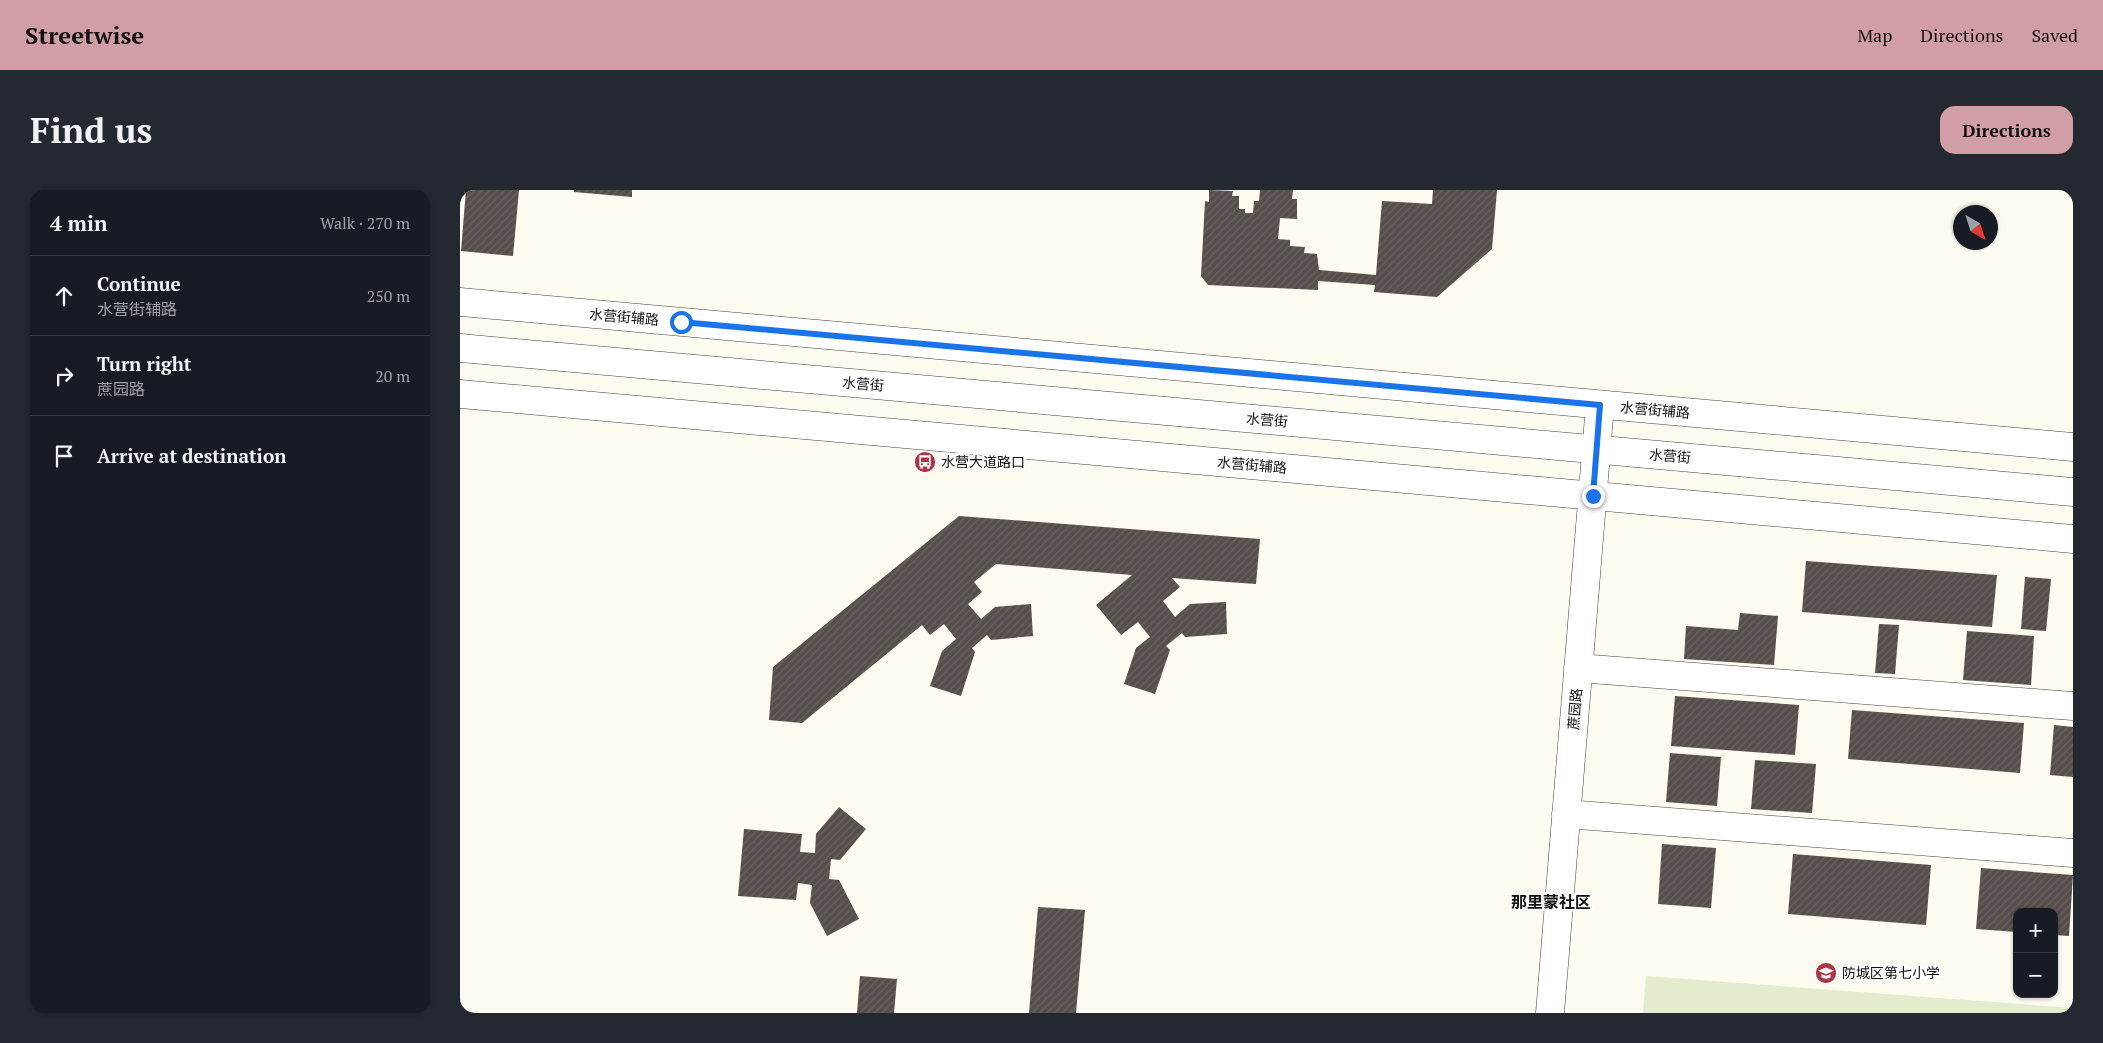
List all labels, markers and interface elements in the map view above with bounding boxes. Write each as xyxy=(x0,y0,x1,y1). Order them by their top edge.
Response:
text: Streetwise xyxy=(25,19,144,51)
text: Map xyxy=(1857,23,1892,47)
text: Directions xyxy=(1920,23,2003,47)
text: Saved xyxy=(2031,23,2078,47)
button: Directions xyxy=(1940,106,2073,154)
text: Find us xyxy=(30,107,152,153)
north arrow xyxy=(1953,205,1998,250)
text: 4 min xyxy=(50,209,107,237)
text: Walk · 270 m xyxy=(320,212,410,234)
text: Continue xyxy=(97,271,181,296)
icon: ahead xyxy=(50,282,78,310)
text: 250 m xyxy=(367,285,410,307)
text: 水营街辅路 xyxy=(97,298,177,320)
street label: 水营街辅路 xyxy=(588,304,660,329)
route start xyxy=(670,311,693,334)
text: Turn right xyxy=(97,351,191,376)
icon: right xyxy=(50,362,78,390)
text: 20 m xyxy=(375,365,410,387)
street label: 水营街 xyxy=(841,372,885,395)
text: 蔗园路 xyxy=(97,378,145,400)
street label: 水营街辅路 xyxy=(1619,397,1691,422)
street label: 水营街 xyxy=(1245,408,1289,431)
icon: arrive xyxy=(50,442,78,470)
text: Arrive at destination xyxy=(97,443,286,468)
street label: 水营街 xyxy=(1648,444,1692,467)
bus stop icon: 水营大道路口 xyxy=(913,450,937,474)
place label: 水营大道路口 xyxy=(941,452,1025,471)
street label: 水营街辅路 xyxy=(1216,452,1288,477)
route end xyxy=(1582,485,1605,508)
street label: 蔗园路 xyxy=(1563,687,1586,731)
district label: 那里蒙社区 xyxy=(1511,891,1591,913)
map controls xyxy=(2013,908,2058,998)
button: + xyxy=(2013,908,2058,953)
button: − xyxy=(2013,953,2058,998)
school or university icon: 防城区第七小学 xyxy=(1814,961,1838,985)
place label: 防城区第七小学 xyxy=(1842,963,1940,982)

